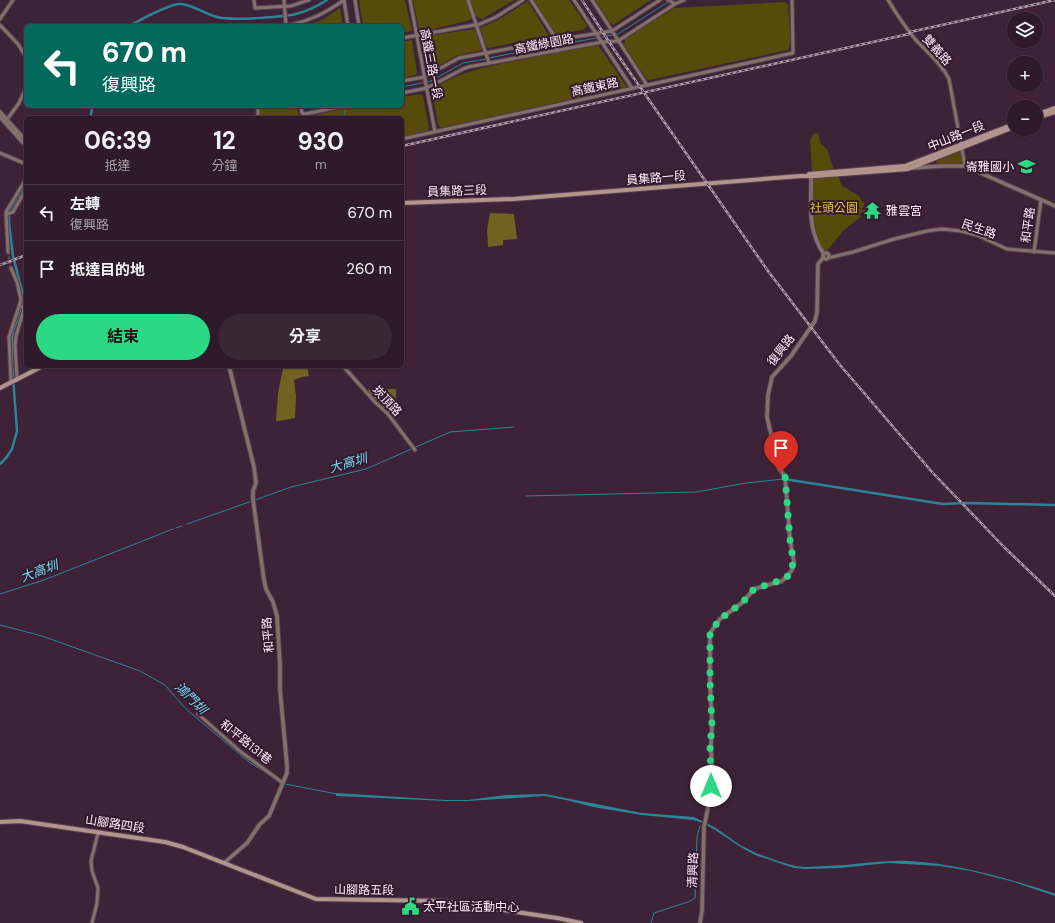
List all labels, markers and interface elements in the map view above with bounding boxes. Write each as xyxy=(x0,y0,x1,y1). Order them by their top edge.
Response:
map controls xyxy=(1007,12,1043,136)
button: layers xyxy=(1007,12,1043,48)
street label: 高鐵三路一段 xyxy=(416,27,446,101)
street label: 高鐵綠園路 xyxy=(513,30,575,58)
street label: 雙義路 xyxy=(919,31,955,69)
text: 670 m xyxy=(102,34,187,71)
icon: left xyxy=(36,40,88,92)
button: + xyxy=(1007,56,1043,92)
text: 復興路 xyxy=(102,73,156,97)
street label: 高鐵東路 xyxy=(570,74,620,100)
button: − xyxy=(1007,100,1043,136)
street label: 中山路一段 xyxy=(925,117,987,155)
text: 06:39 xyxy=(84,125,151,156)
text: 12 xyxy=(213,125,236,156)
text: 930 xyxy=(297,126,344,157)
text: m xyxy=(315,156,326,173)
text: 抵達 xyxy=(105,157,131,174)
text: 分鐘 xyxy=(211,157,237,174)
school or university icon: 崙雅國小 xyxy=(1017,157,1037,177)
place label: 崙雅國小 xyxy=(966,159,1014,175)
street label: 員集路一段 xyxy=(625,167,687,189)
street label: 員集路三段 xyxy=(427,182,487,200)
text: 左轉 xyxy=(70,194,100,214)
park label: 社頭公園 xyxy=(810,200,858,216)
temple icon: 雅雲宮 xyxy=(863,201,883,221)
icon: left xyxy=(36,202,58,224)
text: 670 m xyxy=(348,203,392,223)
place label: 雅雲宮 xyxy=(886,203,922,219)
street label: 和平路 xyxy=(1018,206,1038,244)
text: 復興路 xyxy=(70,216,109,233)
street label: 民生路 xyxy=(959,216,999,242)
icon: arrive xyxy=(36,258,58,280)
text: 260 m xyxy=(346,259,392,279)
text: 抵達目的地 xyxy=(70,260,145,280)
button: 結束 xyxy=(36,314,210,360)
button: 分享 xyxy=(218,314,392,360)
street label: 復興路 xyxy=(764,331,798,369)
street label: 崁頂路 xyxy=(369,382,405,420)
pin xyxy=(764,431,798,472)
icon: arrive xyxy=(770,437,792,459)
water label: 大高圳 xyxy=(327,449,371,477)
water label: 大高圳 xyxy=(18,556,62,586)
street label: 和平路 xyxy=(258,616,278,654)
water label: 鴻門圳 xyxy=(171,678,212,719)
street label: 和平路131巷 xyxy=(217,716,275,768)
position arrow xyxy=(690,765,732,807)
street label: 山腳路四段 xyxy=(84,811,146,837)
street label: 清興路 xyxy=(684,852,702,888)
street label: 山腳路五段 xyxy=(334,881,394,899)
public building icon: 太平社區活動中心 xyxy=(400,897,420,917)
place label: 太平社區活動中心 xyxy=(423,899,519,915)

